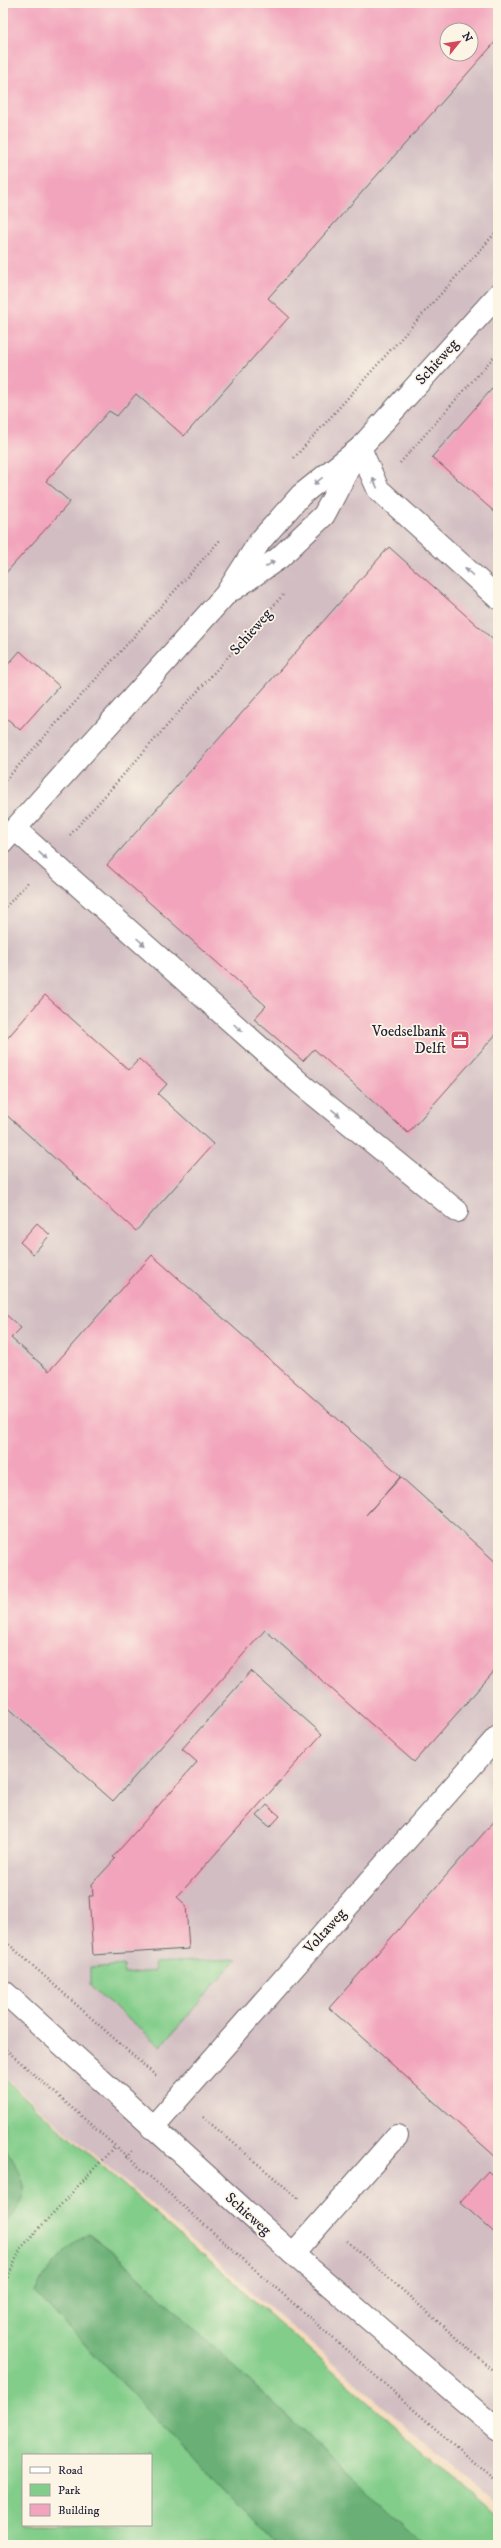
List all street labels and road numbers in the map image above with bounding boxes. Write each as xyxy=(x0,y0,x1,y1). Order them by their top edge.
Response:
street label: Schieweg xyxy=(411,335,463,389)
street label: Schieweg xyxy=(226,604,277,659)
street label: Voltaweg xyxy=(299,1904,351,1958)
street label: Schieweg xyxy=(221,2188,275,2240)

